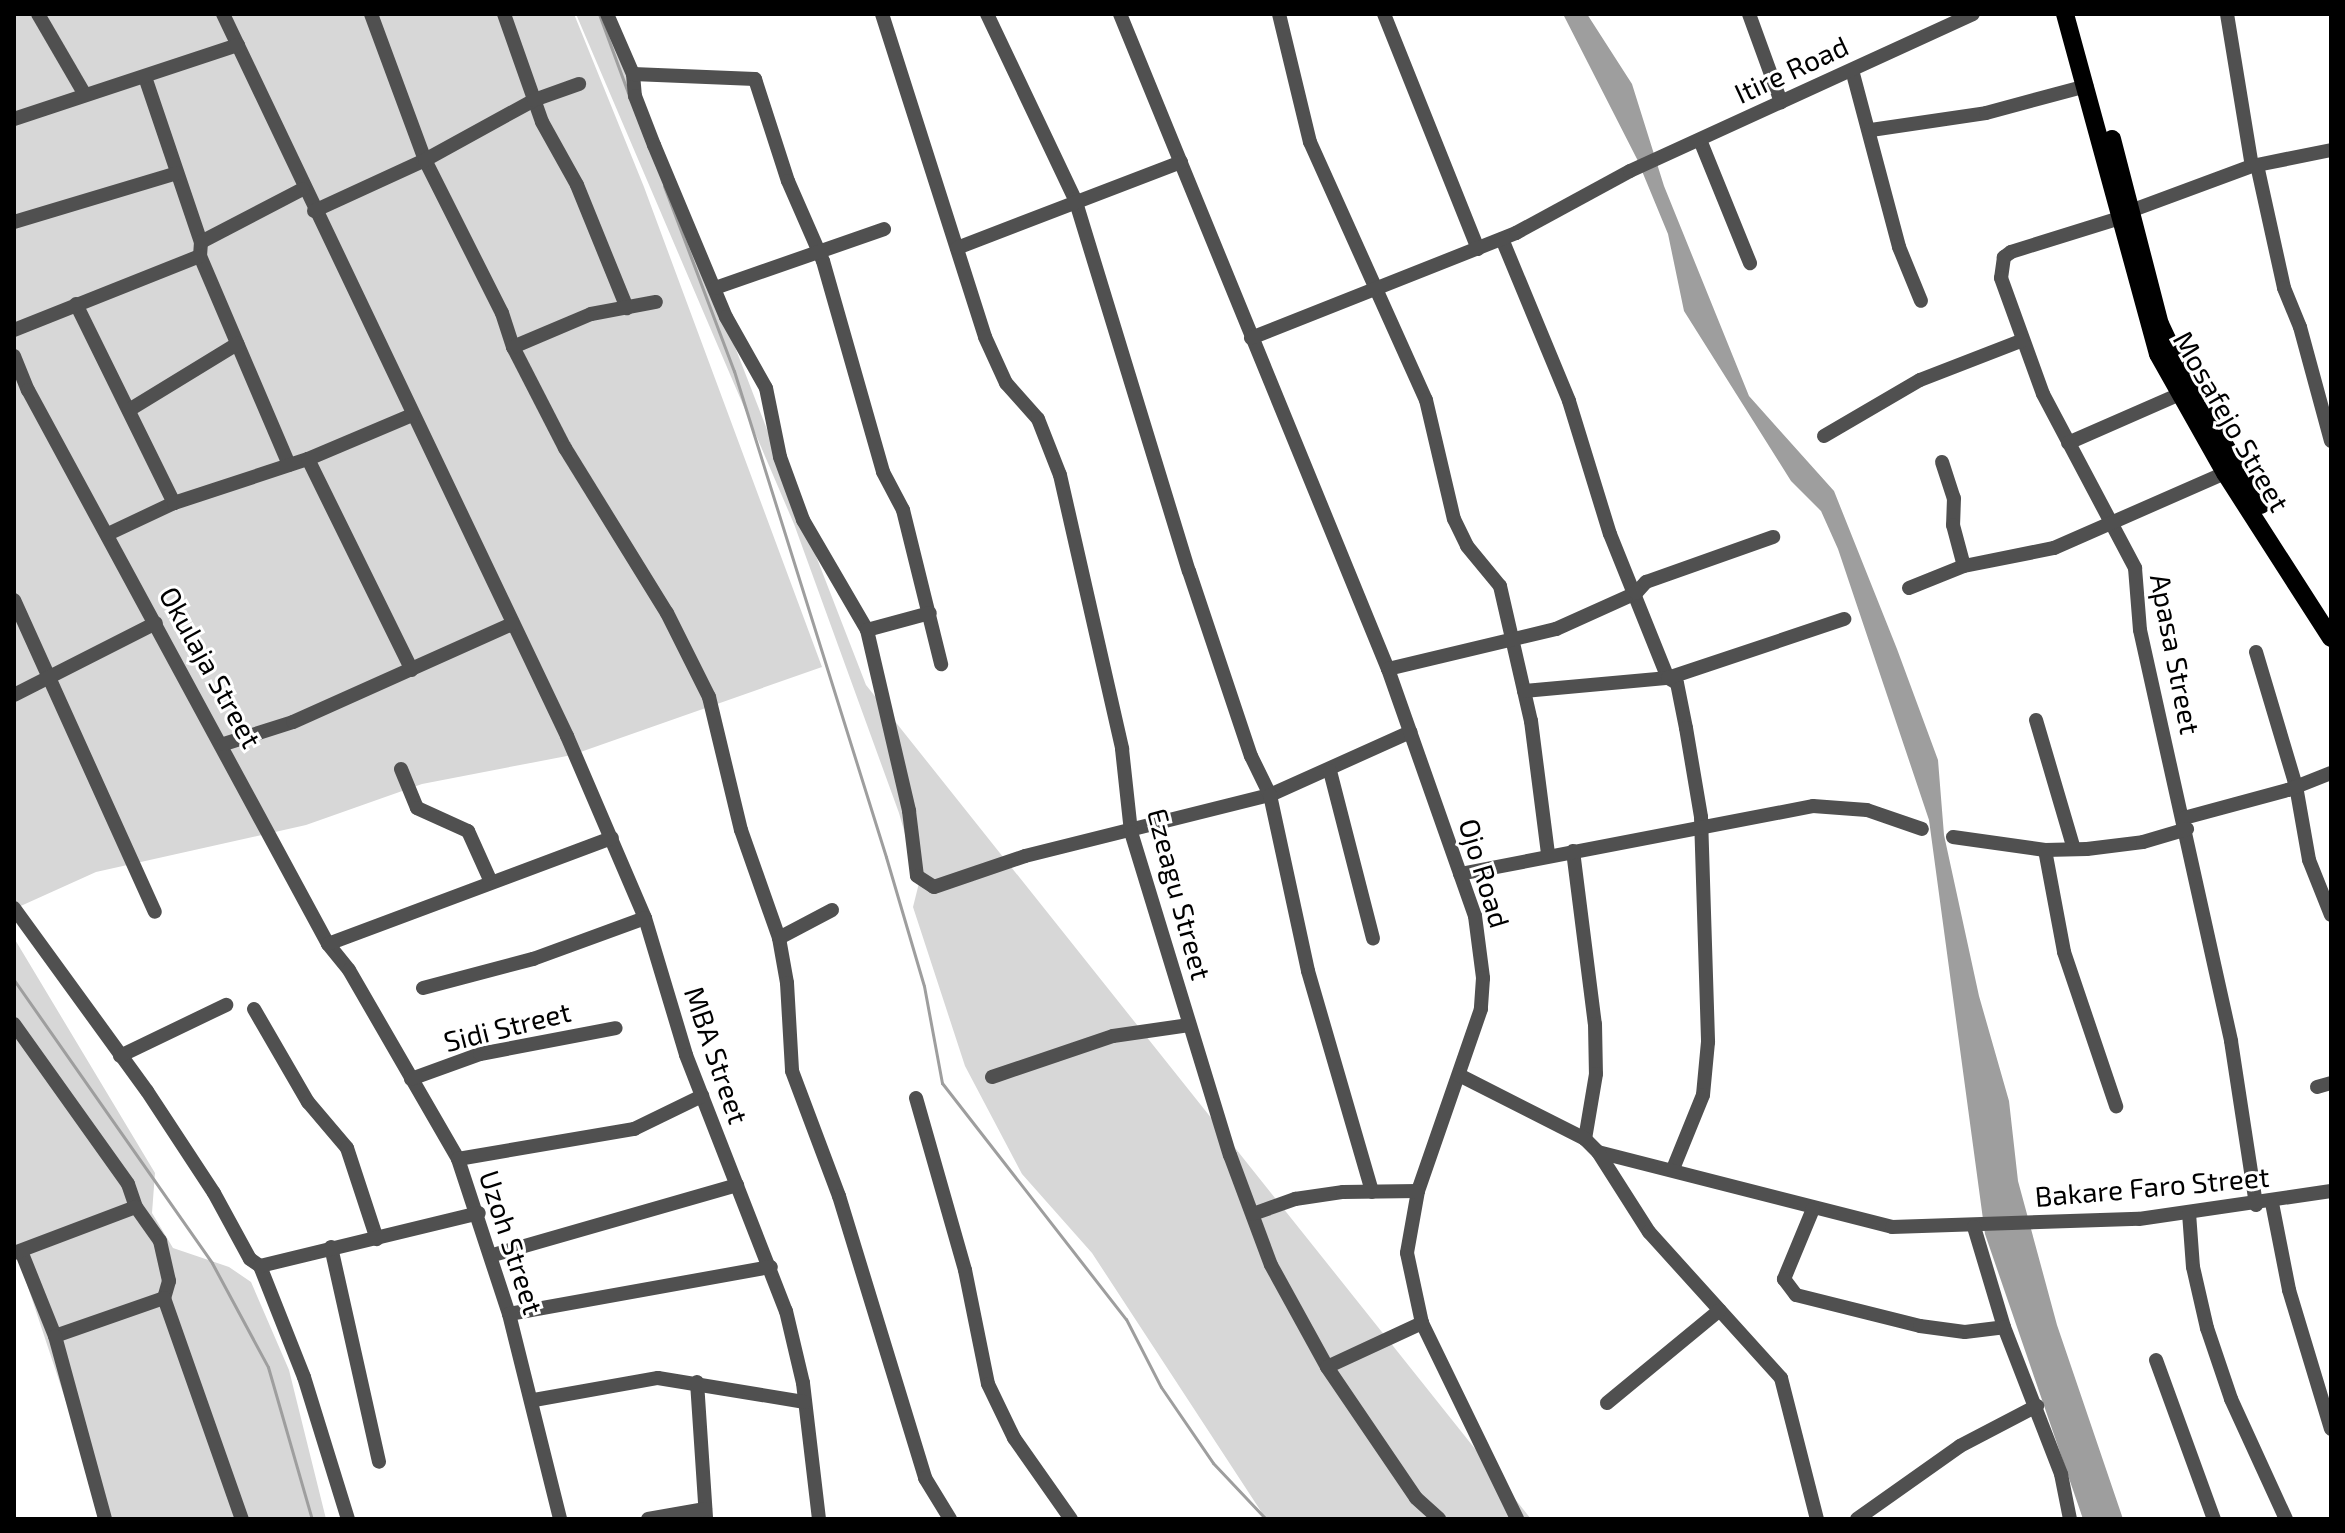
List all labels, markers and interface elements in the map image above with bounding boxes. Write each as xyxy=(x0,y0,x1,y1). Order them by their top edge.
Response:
street label: Itire Road xyxy=(1729,28,1853,110)
street label: Mosafejo Street xyxy=(2167,325,2297,517)
street label: Apasa Street xyxy=(2144,571,2208,737)
street label: Okulaja Street xyxy=(153,581,269,753)
street label: Ezeagu Street xyxy=(1141,805,1219,983)
street label: Ojo Road xyxy=(1453,814,1517,932)
street label: MBA Street xyxy=(678,982,756,1128)
street label: Sidi Street xyxy=(440,994,574,1058)
street label: Bakare Faro Street xyxy=(2033,1159,2271,1213)
street label: Uzoh Street xyxy=(473,1166,551,1318)

